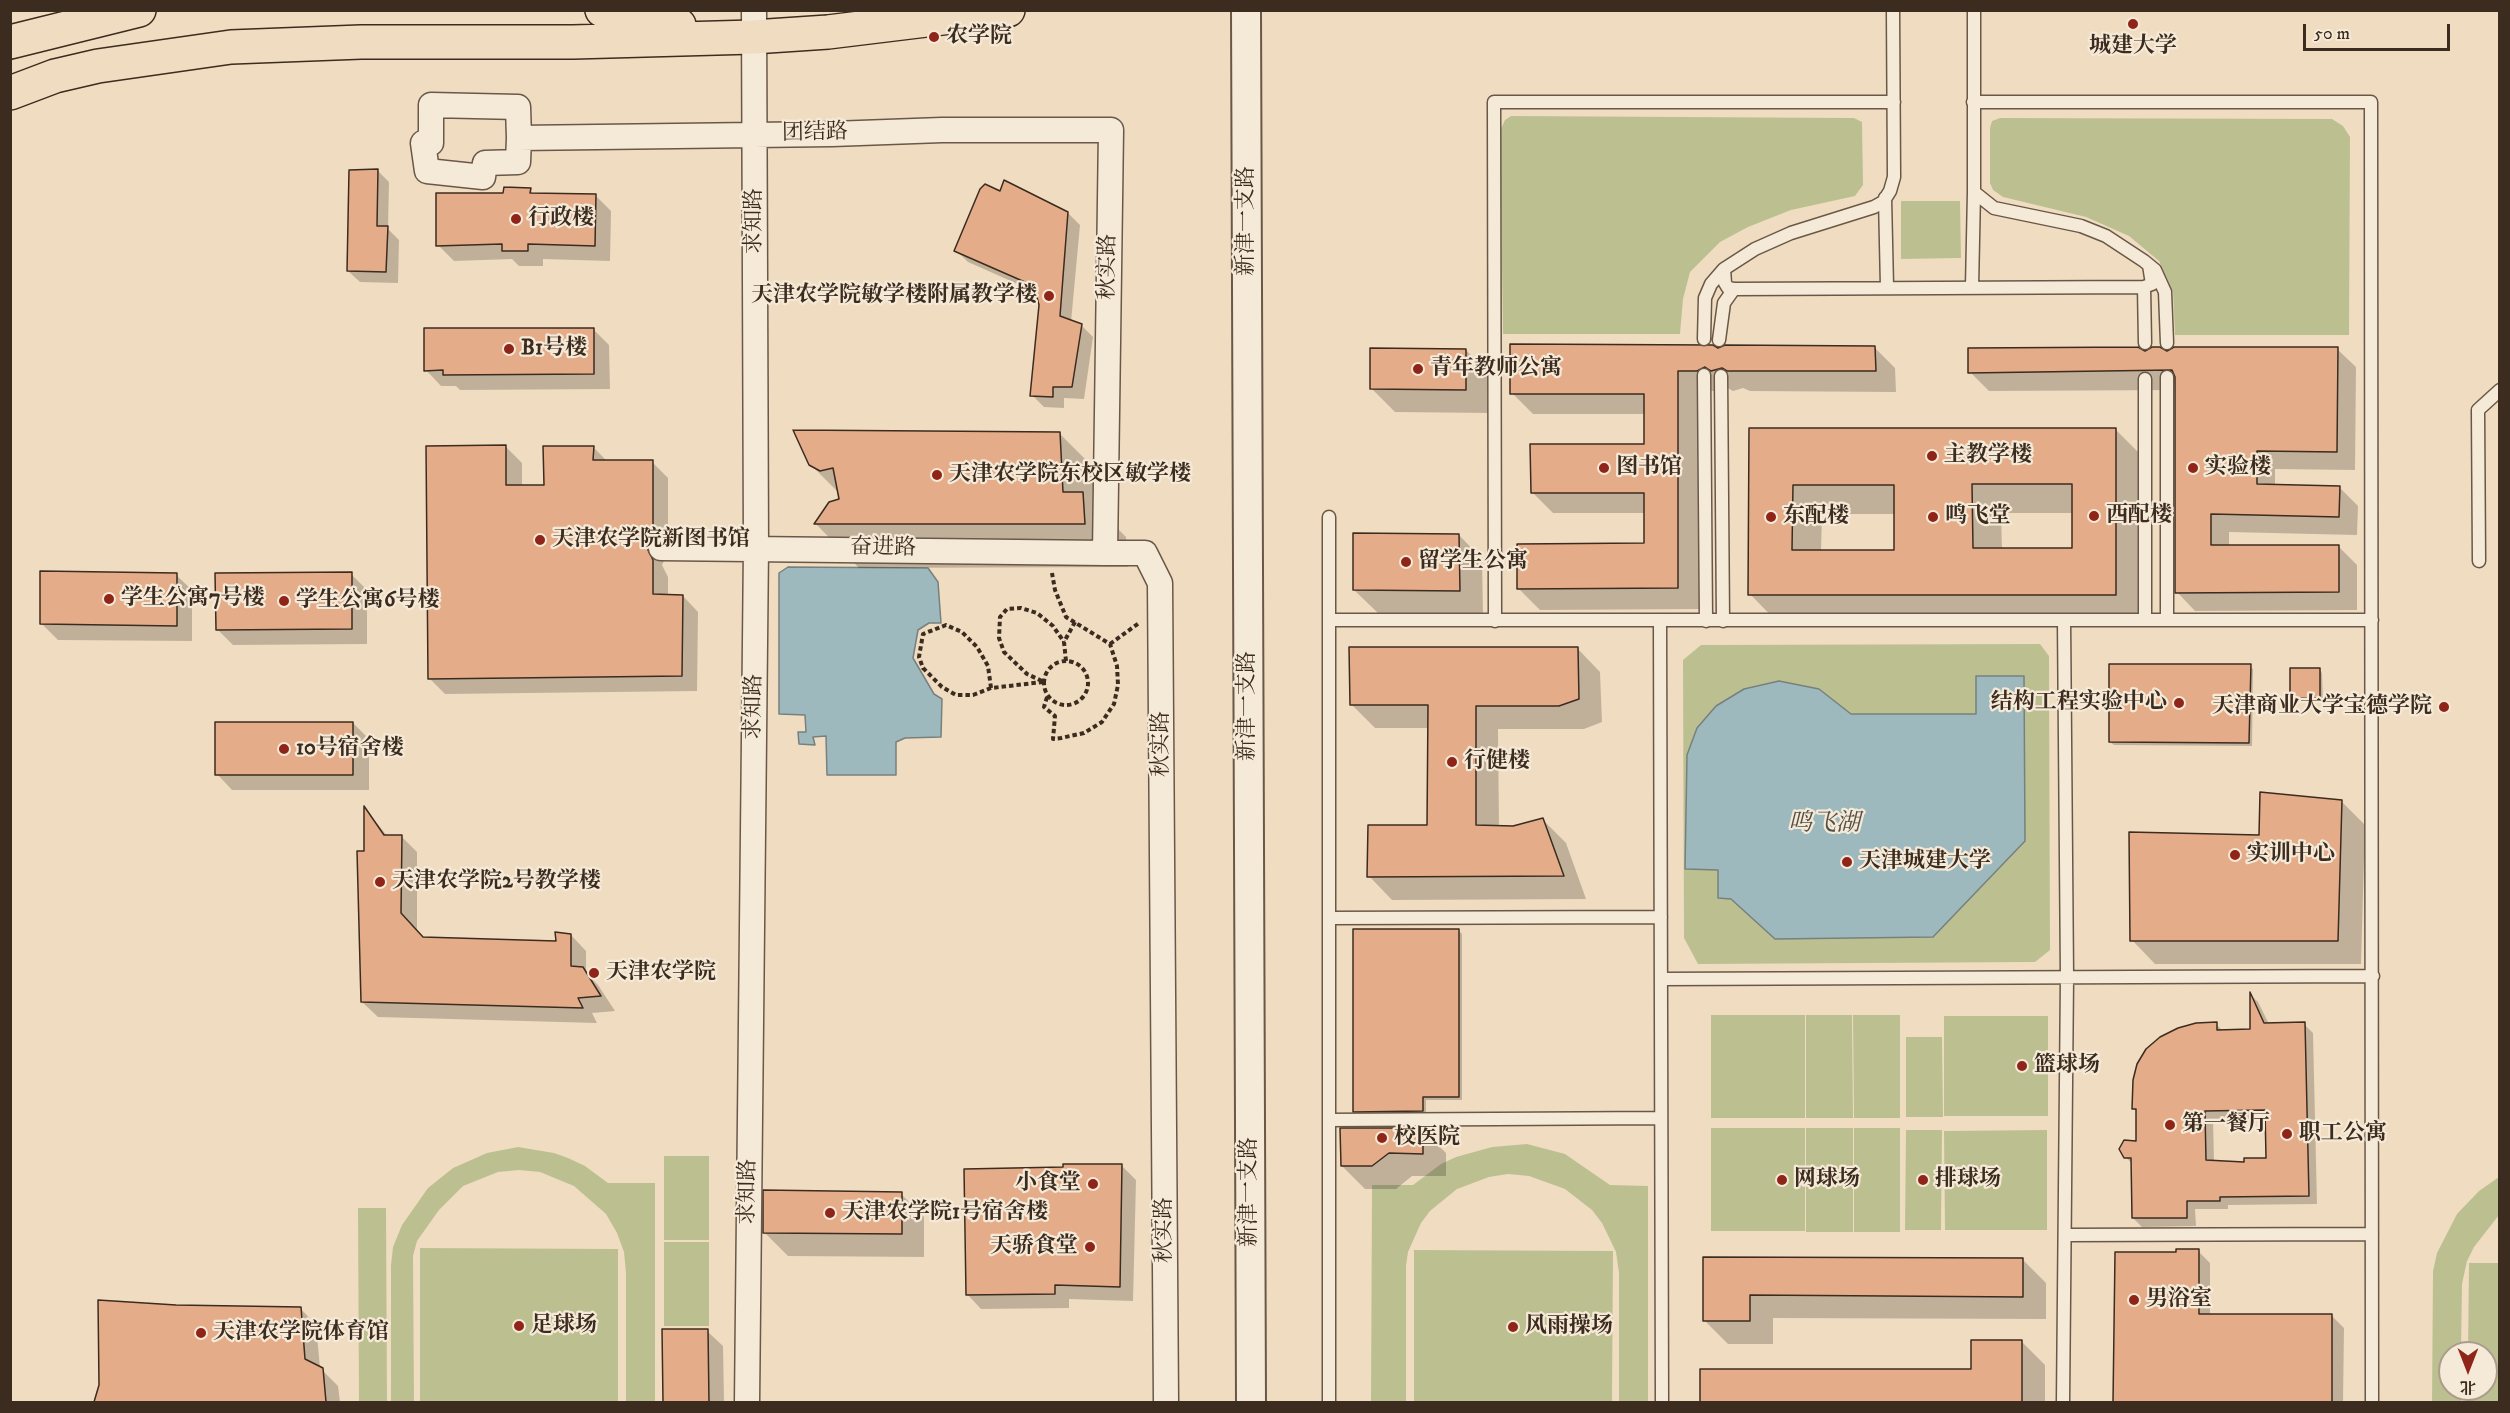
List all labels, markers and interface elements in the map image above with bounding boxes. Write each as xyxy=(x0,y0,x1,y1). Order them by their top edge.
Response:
scale bar xyxy=(2306,12,2453,50)
marker: 城建大学 xyxy=(2126,17,2140,31)
text: 50 m xyxy=(2314,23,2350,45)
place label: 农学院 xyxy=(946,24,1012,50)
marker: 农学院 xyxy=(927,30,941,44)
place label: 城建大学 xyxy=(2089,34,2177,60)
street label: 团结路 xyxy=(782,120,848,148)
street label: 新津一支路 xyxy=(1234,166,1260,276)
street label: 求知路 xyxy=(742,188,768,254)
place label: 行政楼 xyxy=(528,206,594,232)
marker: 行政楼 xyxy=(509,212,523,226)
street label: 秋实路 xyxy=(1095,234,1123,300)
place label: 天津农学院敏学楼附属教学楼 xyxy=(751,283,1037,309)
marker: 天津农学院敏学楼附属教学楼 xyxy=(1042,289,1056,303)
place label: B1号楼 xyxy=(521,336,587,362)
marker: B1号楼 xyxy=(502,342,516,356)
place label: 青年教师公寓 xyxy=(1430,356,1562,382)
marker: 青年教师公寓 xyxy=(1411,362,1425,376)
place label: 主教学楼 xyxy=(1944,443,2032,469)
marker: 主教学楼 xyxy=(1925,449,1939,463)
place label: 图书馆 xyxy=(1616,455,1682,481)
place label: 实验楼 xyxy=(2205,455,2271,481)
marker: 图书馆 xyxy=(1597,461,1611,475)
marker: 实验楼 xyxy=(2186,461,2200,475)
place label: 天津农学院东校区敏学楼 xyxy=(949,462,1191,488)
marker: 天津农学院东校区敏学楼 xyxy=(930,468,944,482)
place label: 西配楼 xyxy=(2106,503,2172,529)
place label: 东配楼 xyxy=(1783,504,1849,530)
place label: 鸣飞堂 xyxy=(1945,504,2011,530)
marker: 西配楼 xyxy=(2087,509,2101,523)
marker: 东配楼 xyxy=(1764,510,1778,524)
marker: 鸣飞堂 xyxy=(1926,510,1940,524)
place label: 天津农学院新图书馆 xyxy=(552,527,750,553)
marker: 天津农学院新图书馆 xyxy=(533,533,547,547)
street label: 奋进路 xyxy=(850,535,916,563)
place label: 留学生公寓 xyxy=(1418,549,1528,575)
marker: 留学生公寓 xyxy=(1399,555,1413,569)
place label: 学生公寓7号楼 xyxy=(121,586,265,612)
place label: 学生公寓6号楼 xyxy=(296,588,439,614)
marker: 学生公寓7号楼 xyxy=(102,592,116,606)
marker: 学生公寓6号楼 xyxy=(277,594,291,608)
street label: 新津一支路 xyxy=(1235,651,1261,761)
street label: 求知路 xyxy=(741,674,769,740)
place label: 结构工程实验中心 xyxy=(1991,690,2167,716)
place label: 天津商业大学宝德学院 xyxy=(2212,694,2432,720)
marker: 结构工程实验中心 xyxy=(2172,696,2186,710)
marker: 天津商业大学宝德学院 xyxy=(2437,700,2451,714)
street label: 秋实路 xyxy=(1149,711,1175,777)
place label: 10号宿舍楼 xyxy=(296,736,404,762)
marker: 10号宿舍楼 xyxy=(277,742,291,756)
place label: 行健楼 xyxy=(1464,749,1530,775)
marker: 行健楼 xyxy=(1445,755,1459,769)
water label: 鸣飞湖 xyxy=(1788,811,1860,839)
place label: 实训中心 xyxy=(2247,842,2335,868)
marker: 实训中心 xyxy=(2228,848,2242,862)
place label: 天津城建大学 xyxy=(1859,849,1991,875)
marker: 天津城建大学 xyxy=(1840,855,1854,869)
place label: 天津农学院2号教学楼 xyxy=(392,869,601,895)
marker: 天津农学院2号教学楼 xyxy=(373,875,387,889)
place label: 天津农学院 xyxy=(606,960,716,986)
marker: 天津农学院 xyxy=(587,966,601,980)
place label: 篮球场 xyxy=(2034,1053,2100,1079)
marker: 篮球场 xyxy=(2015,1059,2029,1073)
place label: 第一餐厅 xyxy=(2182,1112,2270,1138)
marker: 第一餐厅 xyxy=(2163,1118,2177,1132)
place label: 职工公寓 xyxy=(2299,1121,2387,1147)
place label: 校医院 xyxy=(1394,1125,1460,1151)
marker: 职工公寓 xyxy=(2280,1127,2294,1141)
marker: 校医院 xyxy=(1375,1131,1389,1145)
street label: 新津一支路 xyxy=(1237,1137,1263,1247)
street label: 求知路 xyxy=(735,1159,763,1225)
place label: 网球场 xyxy=(1794,1167,1860,1193)
place label: 排球场 xyxy=(1935,1167,2001,1193)
place label: 小食堂 xyxy=(1015,1171,1081,1197)
marker: 网球场 xyxy=(1775,1173,1789,1187)
marker: 排球场 xyxy=(1916,1173,1930,1187)
marker: 小食堂 xyxy=(1086,1177,1100,1191)
street label: 秋实路 xyxy=(1152,1197,1178,1263)
place label: 天津农学院1号宿舍楼 xyxy=(842,1200,1048,1226)
marker: 天津农学院1号宿舍楼 xyxy=(823,1206,837,1220)
place label: 天骄食堂 xyxy=(990,1234,1078,1260)
marker: 天骄食堂 xyxy=(1083,1240,1097,1254)
place label: 男浴室 xyxy=(2146,1287,2212,1313)
marker: 男浴室 xyxy=(2127,1293,2141,1307)
place label: 足球场 xyxy=(531,1313,597,1339)
place label: 风雨操场 xyxy=(1525,1314,1613,1340)
marker: 足球场 xyxy=(512,1319,526,1333)
place label: 天津农学院体育馆 xyxy=(213,1320,389,1346)
marker: 风雨操场 xyxy=(1506,1320,1520,1334)
marker: 天津农学院体育馆 xyxy=(194,1326,208,1340)
north arrow xyxy=(2438,1341,2498,1401)
text: 北 xyxy=(2460,1377,2476,1397)

